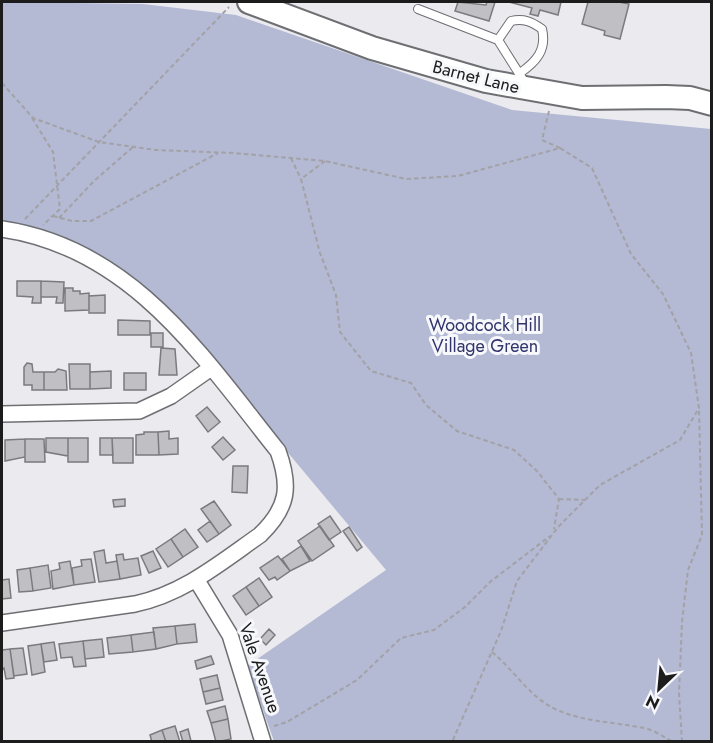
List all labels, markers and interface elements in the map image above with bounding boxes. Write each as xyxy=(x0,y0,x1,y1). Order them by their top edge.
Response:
street label: Barnet Lane xyxy=(430,54,522,100)
park label: Woodcock Hill Village Green xyxy=(429,312,541,359)
street label: Vale Avenue xyxy=(232,620,288,716)
north arrow xyxy=(629,659,689,719)
text: N xyxy=(642,689,663,715)

